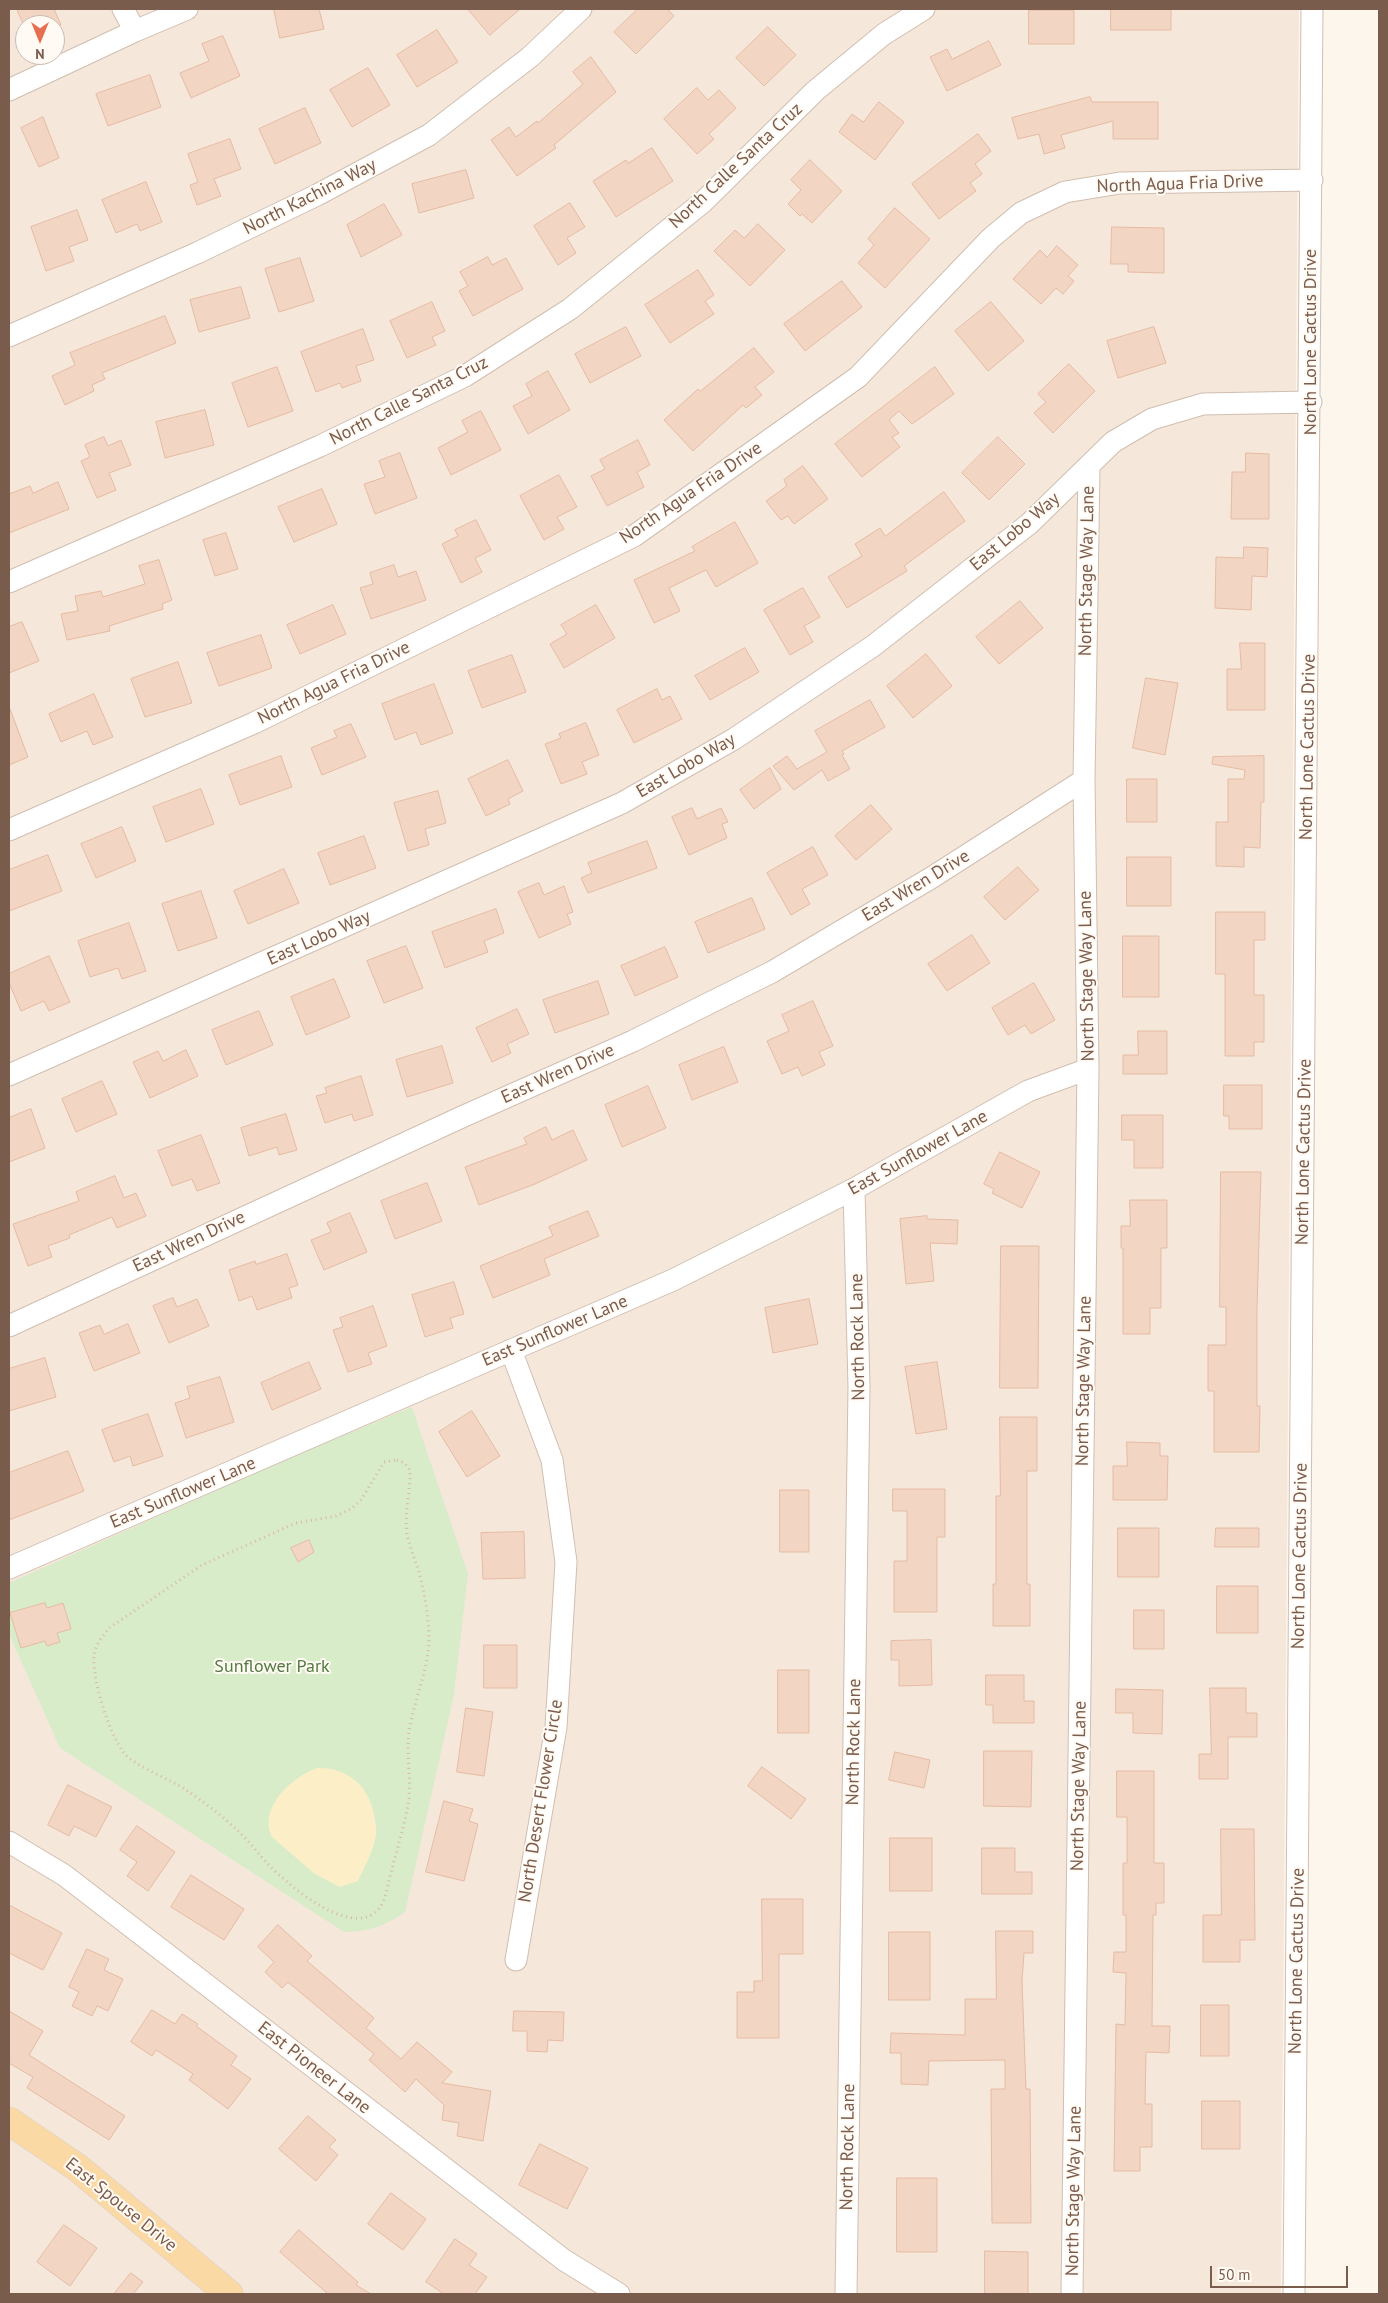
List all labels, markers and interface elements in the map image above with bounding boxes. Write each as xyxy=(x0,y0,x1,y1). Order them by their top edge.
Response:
north arrow xyxy=(15,15,65,65)
text: N xyxy=(35,45,45,63)
street label: North Calle Santa Cruz xyxy=(665,99,807,233)
street label: North Kachina Way xyxy=(240,154,380,240)
street label: North Agua Fria Drive xyxy=(1096,170,1264,198)
street label: North Lone Cactus Drive xyxy=(1300,249,1322,435)
street label: North Calle Santa Cruz xyxy=(326,352,492,450)
street label: North Agua Fria Drive xyxy=(616,437,766,549)
street label: North Stage Way Lane xyxy=(1075,486,1099,656)
street label: East Lobo Way xyxy=(966,488,1064,576)
street label: North Agua Fria Drive xyxy=(254,637,414,729)
street label: North Lone Cactus Drive xyxy=(1296,654,1320,840)
street label: East Lobo Way xyxy=(633,729,739,803)
street label: East Wren Drive xyxy=(858,845,974,927)
street label: North Stage Way Lane xyxy=(1075,891,1099,1061)
street label: East Lobo Way xyxy=(264,906,374,970)
street label: East Wren Drive xyxy=(498,1039,618,1109)
street label: North Lone Cactus Drive xyxy=(1292,1059,1316,1245)
street label: East Sunflower Lane xyxy=(845,1106,991,1200)
street label: East Wren Drive xyxy=(129,1207,249,1277)
street label: North Rock Lane xyxy=(846,1273,870,1401)
street label: East Sunflower Lane xyxy=(479,1291,631,1371)
street label: North Stage Way Lane xyxy=(1072,1296,1096,1466)
street label: East Sunflower Lane xyxy=(107,1453,259,1533)
street label: North Lone Cactus Drive xyxy=(1288,1463,1312,1649)
park label: Sunflower Park xyxy=(214,1656,330,1678)
street label: North Rock Lane xyxy=(842,1678,866,1806)
street label: North Desert Flower Circle xyxy=(514,1698,568,1904)
street label: North Stage Way Lane xyxy=(1067,1701,1091,1871)
street label: North Lone Cactus Drive xyxy=(1285,1868,1309,2054)
street label: East Pioneer Lane xyxy=(253,2017,375,2119)
street label: North Rock Lane xyxy=(836,2083,860,2211)
street label: North Stage Way Lane xyxy=(1062,2106,1086,2276)
street label: East Spouse Drive xyxy=(61,2153,181,2257)
scale bar xyxy=(1213,2256,1350,2288)
text: 50 m xyxy=(1218,2265,1251,2284)

